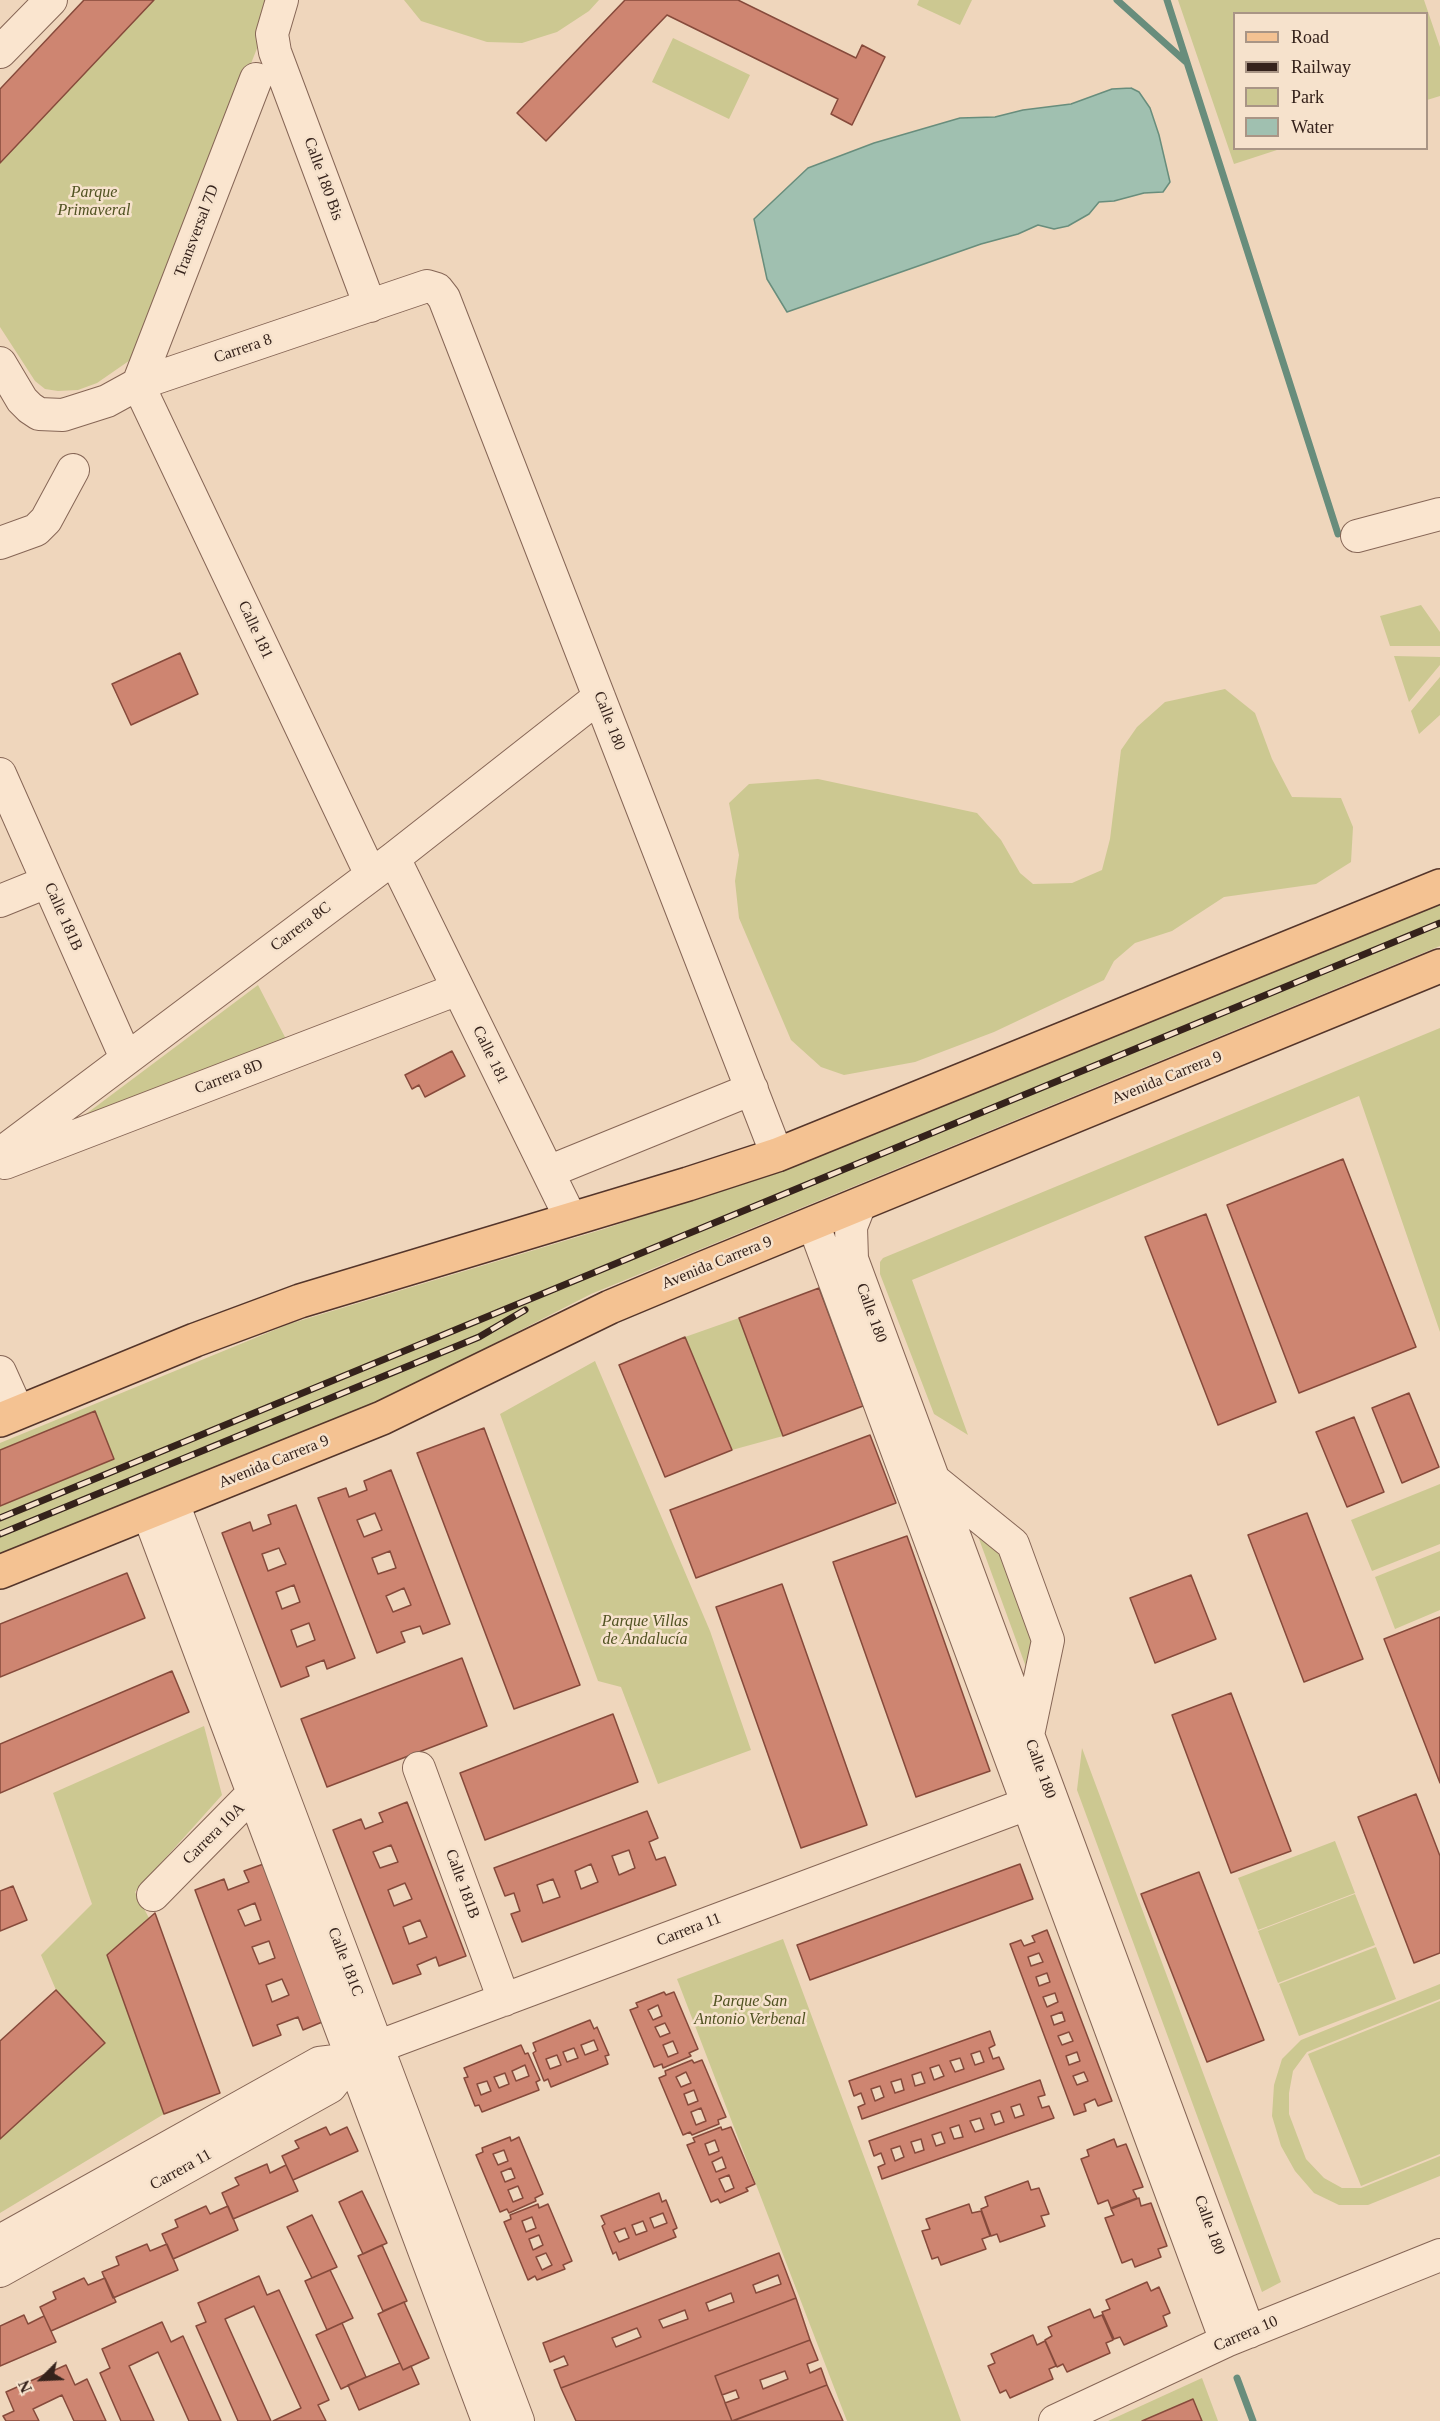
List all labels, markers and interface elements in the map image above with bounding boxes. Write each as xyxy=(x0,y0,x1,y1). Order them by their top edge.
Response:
legend xyxy=(1233,12,1428,150)
text: Road xyxy=(1291,27,1329,47)
text: Railway xyxy=(1291,57,1351,77)
text: Park xyxy=(1291,87,1324,107)
text: Water xyxy=(1291,117,1334,137)
street label: Calle 180 Bis xyxy=(299,135,347,223)
street label: Transversal 7D xyxy=(171,182,223,280)
park label: Parque Primaveral xyxy=(58,183,130,221)
street label: Carrera 8 xyxy=(212,330,274,368)
street label: Calle 181 xyxy=(233,598,277,662)
street label: Calle 180 xyxy=(589,689,629,753)
street label: Calle 181B xyxy=(39,880,87,954)
street label: Carrera 8C xyxy=(267,898,335,956)
street label: Calle 181 xyxy=(468,1023,512,1087)
street label: Avenida Carrera 9 xyxy=(1109,1047,1225,1109)
street label: Carrera 8D xyxy=(192,1055,266,1099)
street label: Avenida Carrera 9 xyxy=(659,1232,775,1294)
street label: Calle 180 xyxy=(851,1281,891,1345)
street label: Avenida Carrera 9 xyxy=(216,1431,332,1493)
park label: Parque Villas de Andalucía xyxy=(602,1612,688,1650)
street label: Calle 180 xyxy=(1020,1737,1060,1801)
street label: Carrera 10A xyxy=(179,1799,249,1869)
street label: Calle 181B xyxy=(441,1847,483,1921)
street label: Carrera 11 xyxy=(654,1909,724,1951)
street label: Calle 181C xyxy=(323,1925,367,1999)
park label: Parque San Antonio Verbenal xyxy=(694,1992,806,2030)
street label: Carrera 11 xyxy=(147,2145,215,2195)
street label: Calle 180 xyxy=(1189,2193,1229,2257)
street label: Carrera 10 xyxy=(1211,2312,1281,2356)
north arrow xyxy=(12,2349,72,2409)
text: N xyxy=(15,2378,35,2395)

